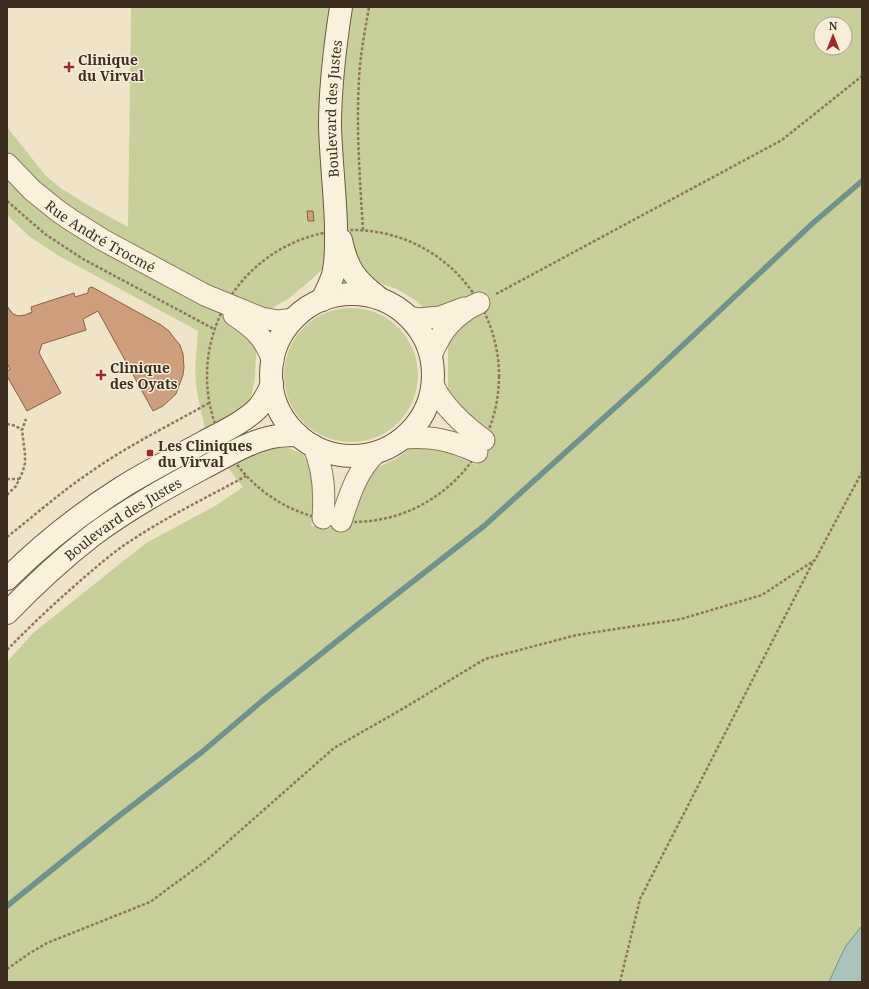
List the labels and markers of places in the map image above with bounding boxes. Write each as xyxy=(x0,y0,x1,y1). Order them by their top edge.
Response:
place label: Clinique du Virval xyxy=(78,50,144,85)
marker: Clinique du Virval xyxy=(63,61,75,73)
place label: Clinique des Oyats xyxy=(110,358,178,393)
marker: Clinique des Oyats xyxy=(95,369,107,381)
place label: Les Cliniques du Virval xyxy=(158,436,252,471)
marker: Les Cliniques du Virval xyxy=(145,448,155,458)

